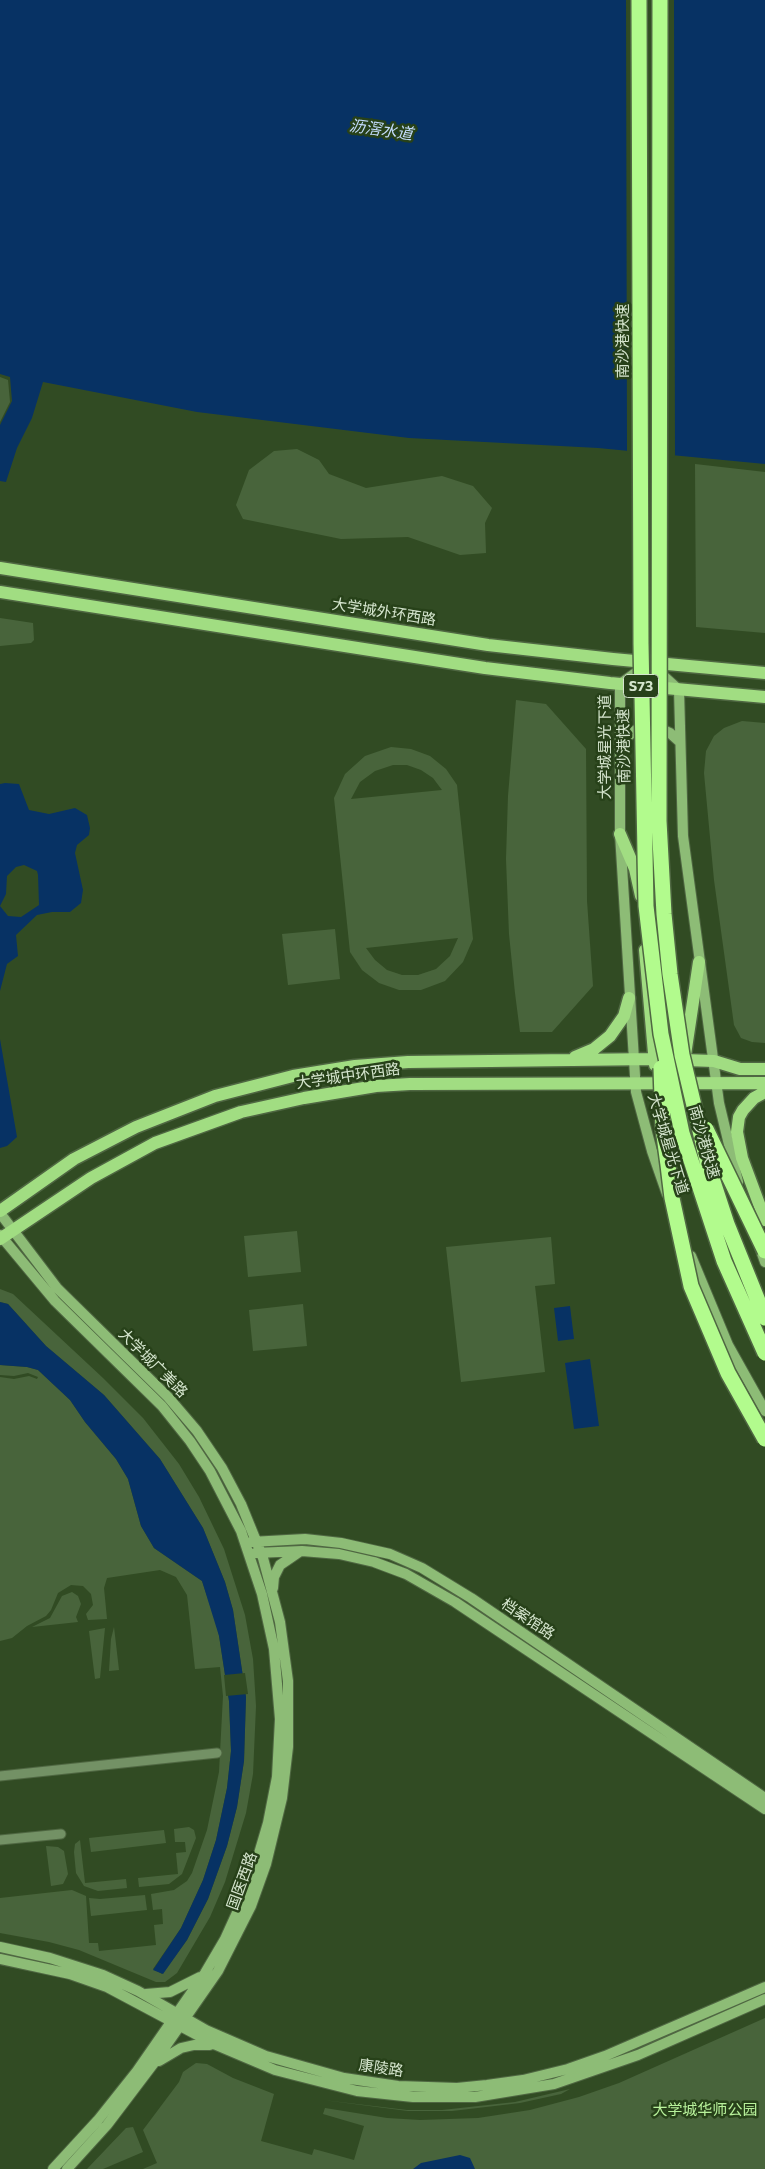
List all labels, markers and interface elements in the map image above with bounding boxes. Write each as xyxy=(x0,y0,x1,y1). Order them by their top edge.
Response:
water label: 沥滘水道 xyxy=(348,116,414,144)
street label: 南沙港快速 xyxy=(614,304,632,378)
street label: 大学城外环西路 xyxy=(331,595,437,629)
road number: S73 xyxy=(624,674,658,698)
street label: 大学城星光下道 xyxy=(596,695,614,799)
street label: 南沙港快速 xyxy=(614,708,634,784)
street label: 大学城中环西路 xyxy=(295,1060,401,1092)
street label: 大学城星光下道 xyxy=(644,1091,692,1197)
street label: 南沙港快速 xyxy=(685,1103,723,1181)
street label: 大学城广美路 xyxy=(115,1325,191,1401)
street label: 档案馆路 xyxy=(498,1595,558,1643)
street label: 国医西路 xyxy=(223,1850,261,1912)
street label: 康陵路 xyxy=(357,2056,405,2080)
park label: 大学城华师公园 xyxy=(653,2101,757,2119)

